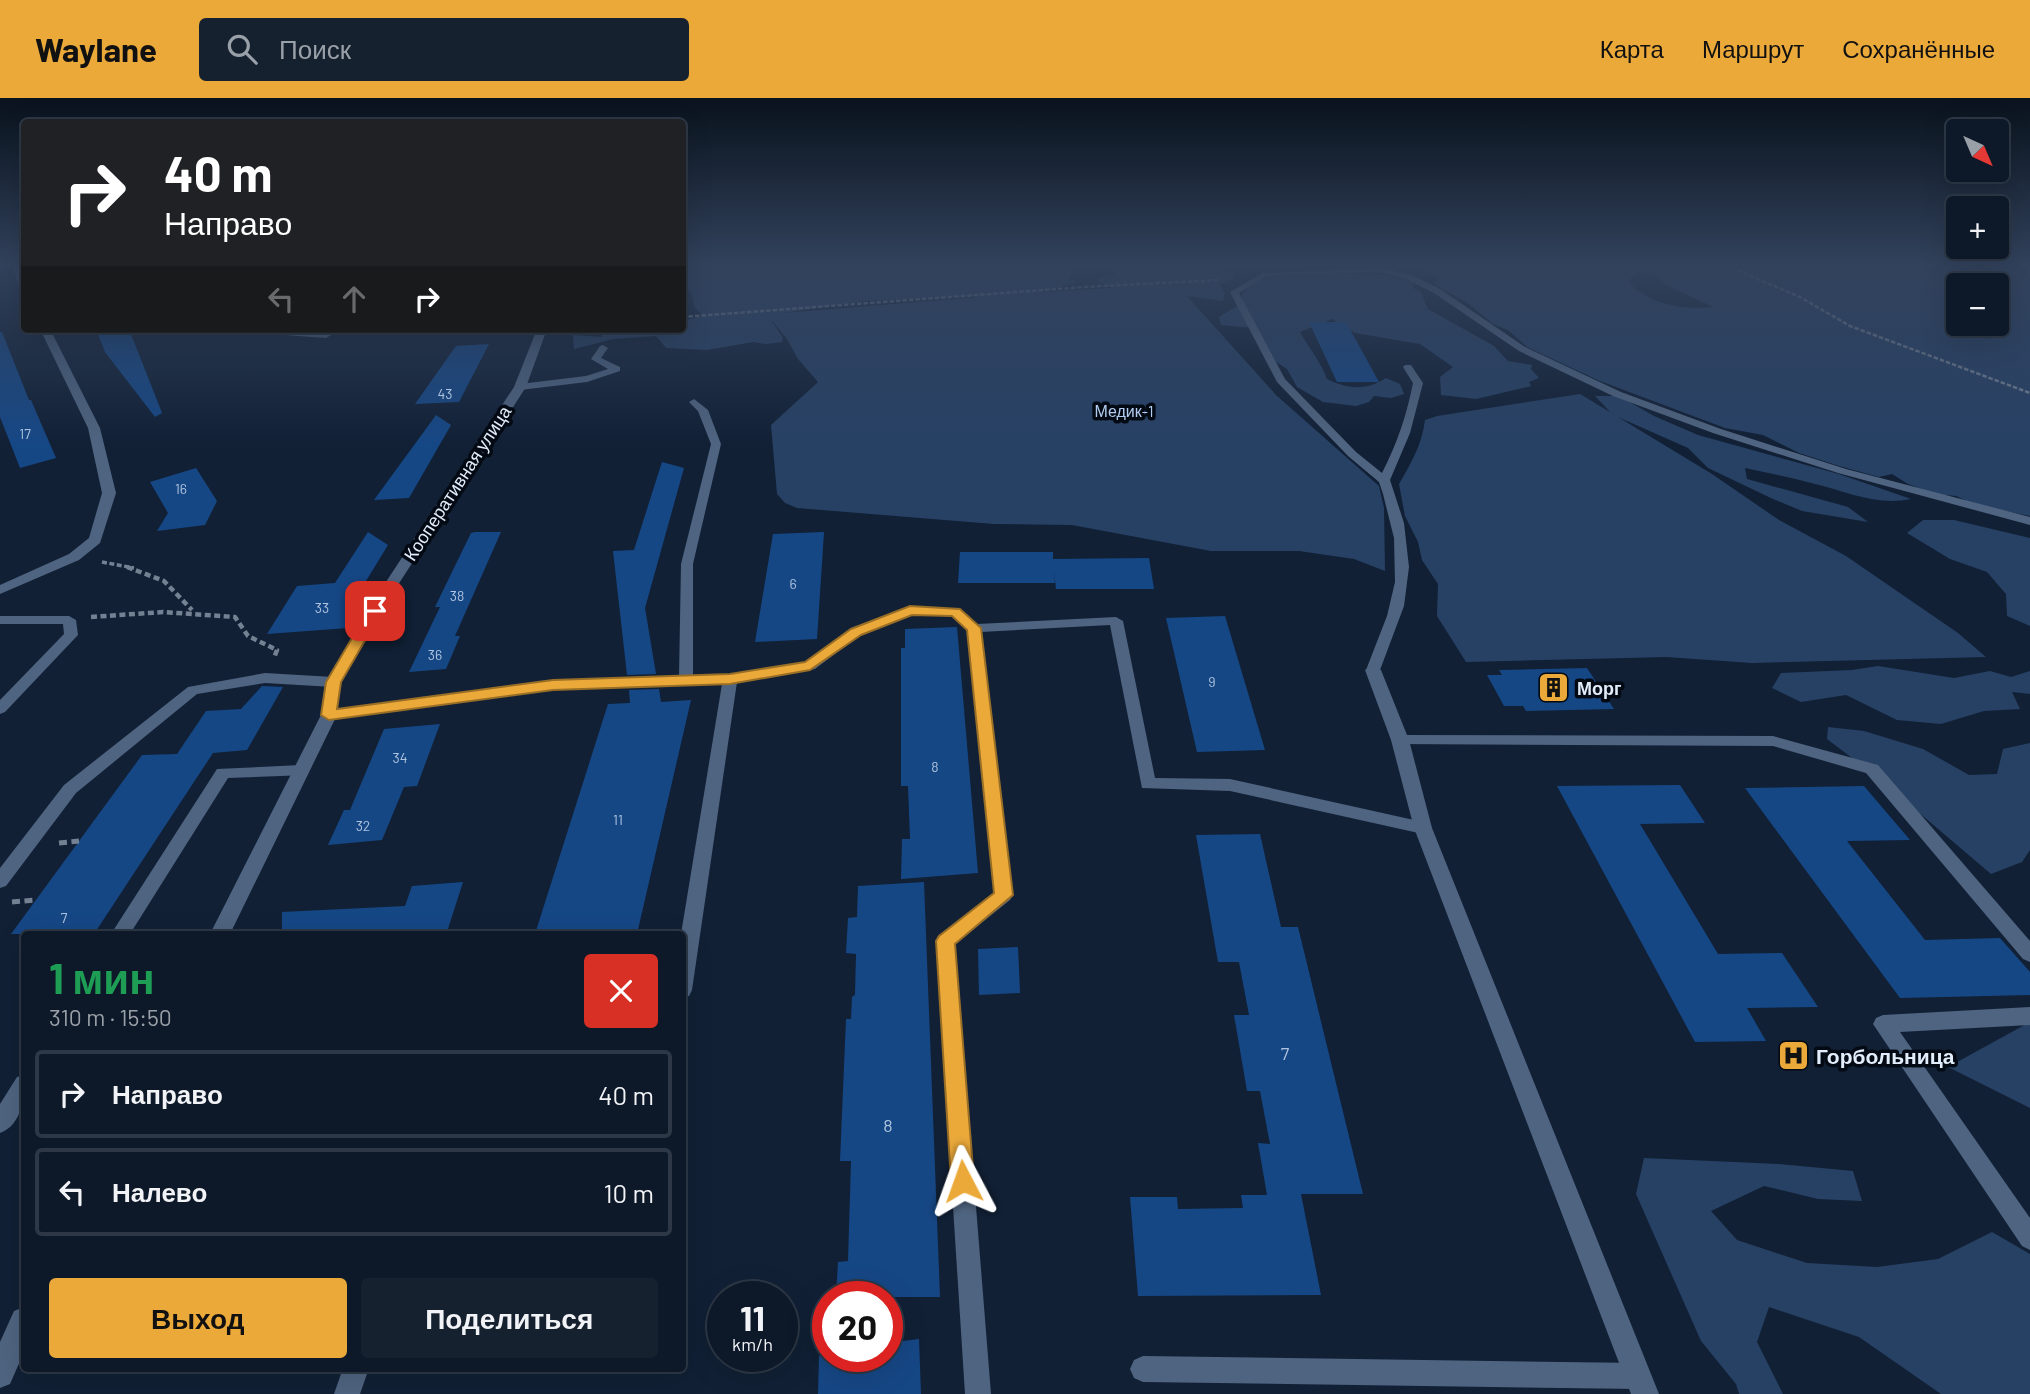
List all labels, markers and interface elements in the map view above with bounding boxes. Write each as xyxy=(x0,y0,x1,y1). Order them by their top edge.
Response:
search box xyxy=(199,18,689,81)
text: Waylane xyxy=(35,29,157,69)
icon: search xyxy=(223,30,261,68)
text: Поиск xyxy=(279,33,351,64)
text: Карта xyxy=(1600,34,1664,63)
text: Маршрут xyxy=(1702,34,1804,63)
text: Сохранённые xyxy=(1842,34,1995,63)
north arrow xyxy=(1946,119,2009,182)
map controls xyxy=(1946,119,2009,336)
text: 40 m xyxy=(164,143,272,202)
icon: right xyxy=(49,147,140,238)
button: + xyxy=(1946,196,2009,259)
text: Направо xyxy=(164,203,292,241)
button: − xyxy=(1946,273,2009,336)
icon: left xyxy=(262,280,300,318)
icon: ahead xyxy=(335,280,373,318)
icon: right xyxy=(408,280,446,318)
house number: 43 xyxy=(438,385,452,402)
street label: Кооперативная улица xyxy=(399,400,516,565)
park label: Медик-1 xyxy=(1094,401,1154,420)
house number: 17 xyxy=(19,425,31,442)
house number: 16 xyxy=(175,480,187,497)
house number: 6 xyxy=(789,575,797,592)
pin xyxy=(345,581,405,641)
house number: 38 xyxy=(450,587,464,604)
icon: arrive xyxy=(356,592,394,630)
house number: 33 xyxy=(315,599,329,616)
house number: 36 xyxy=(428,646,442,663)
building icon: Морг xyxy=(1537,671,1571,705)
house number: 9 xyxy=(1208,673,1216,690)
place label: Морг xyxy=(1577,677,1622,699)
house number: 34 xyxy=(393,749,407,766)
house number: 8 xyxy=(931,758,939,775)
house number: 11 xyxy=(613,811,623,828)
house number: 32 xyxy=(356,817,370,834)
house number: 7 xyxy=(61,909,68,926)
text: 1 мин xyxy=(49,952,155,1002)
button: close xyxy=(584,954,658,1028)
text: 310 m · 15:50 xyxy=(49,1003,172,1031)
hospital icon: Горбольница xyxy=(1776,1038,1810,1072)
house number: 7 xyxy=(1281,1042,1290,1064)
place label: Горбольница xyxy=(1816,1043,1955,1068)
icon: right xyxy=(53,1075,91,1113)
text: Направо xyxy=(112,1078,223,1109)
text: 40 m xyxy=(598,1079,654,1110)
house number: 8 xyxy=(883,1114,893,1136)
position arrow xyxy=(926,1144,1000,1218)
icon: left xyxy=(53,1173,91,1211)
text: Налево xyxy=(112,1176,207,1207)
text: 10 m xyxy=(604,1177,654,1208)
button: Выход xyxy=(49,1278,347,1358)
button: Поделиться xyxy=(361,1278,658,1358)
speed limit sign: 20 xyxy=(812,1281,903,1372)
text: 11 xyxy=(740,1296,765,1338)
text: km/h xyxy=(732,1333,773,1355)

